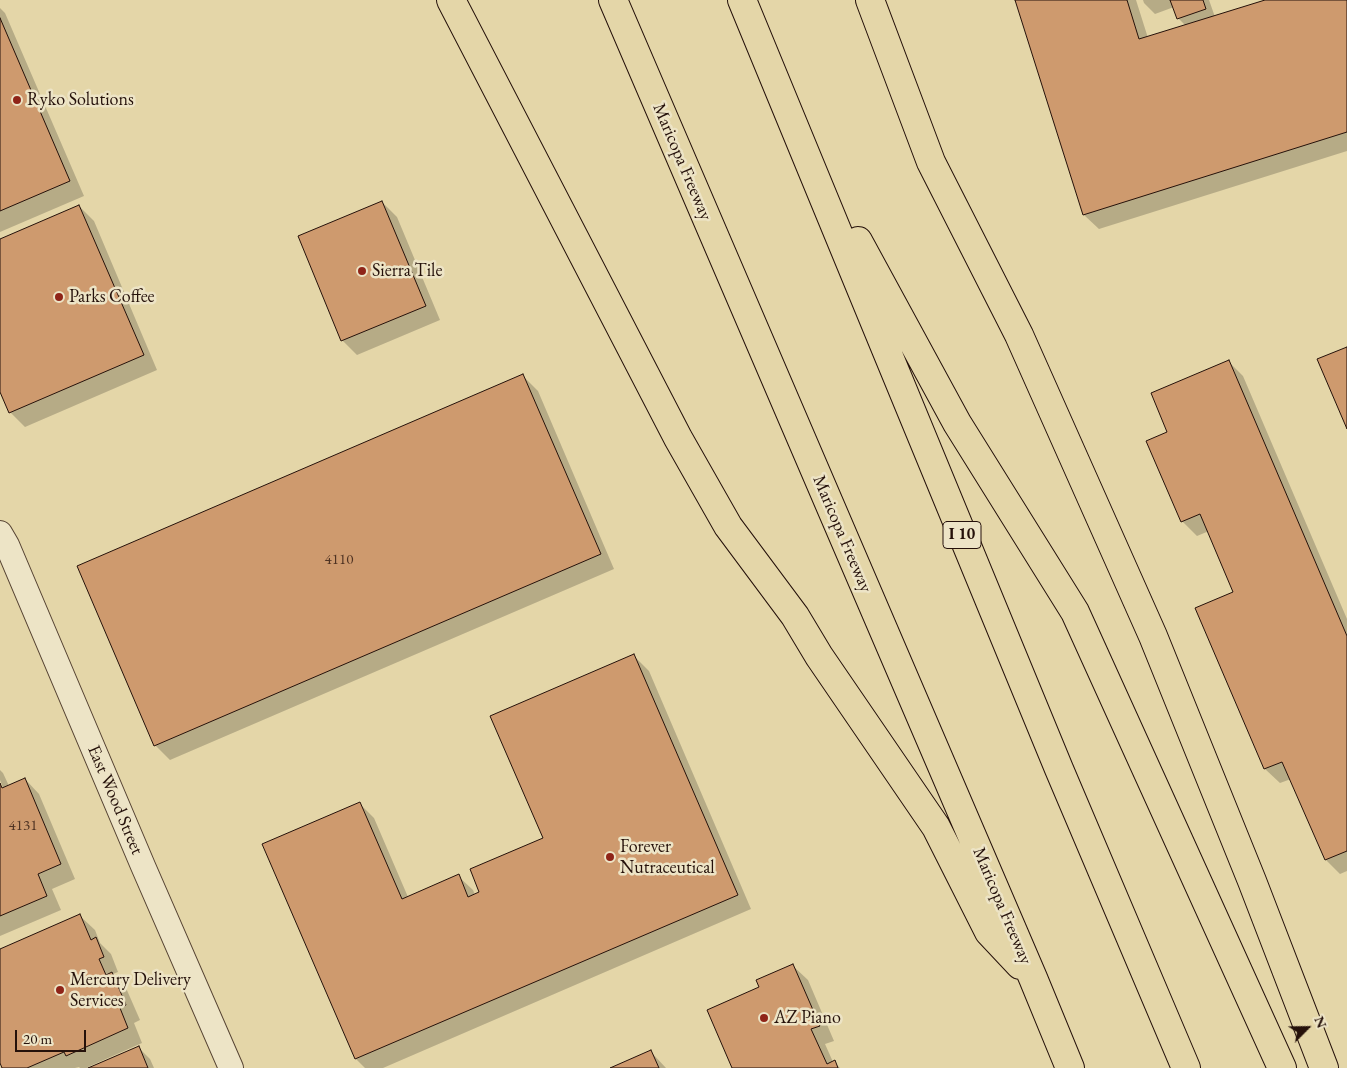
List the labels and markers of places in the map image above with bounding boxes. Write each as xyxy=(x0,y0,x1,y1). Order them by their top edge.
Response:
place label: Ryko Solutions xyxy=(27,89,134,111)
marker: Ryko Solutions xyxy=(11,94,23,106)
place label: Sierra Tile xyxy=(372,260,442,282)
marker: Sierra Tile xyxy=(356,265,368,277)
place label: Parks Coffee xyxy=(69,286,155,308)
marker: Parks Coffee xyxy=(53,291,65,303)
place label: Forever Nutraceutical xyxy=(620,836,715,879)
marker: Forever Nutraceutical xyxy=(604,851,616,863)
place label: Mercury Delivery Services xyxy=(70,969,191,1012)
marker: Mercury Delivery Services xyxy=(54,984,66,996)
place label: AZ Piano xyxy=(774,1007,841,1029)
marker: AZ Piano xyxy=(758,1012,770,1024)

